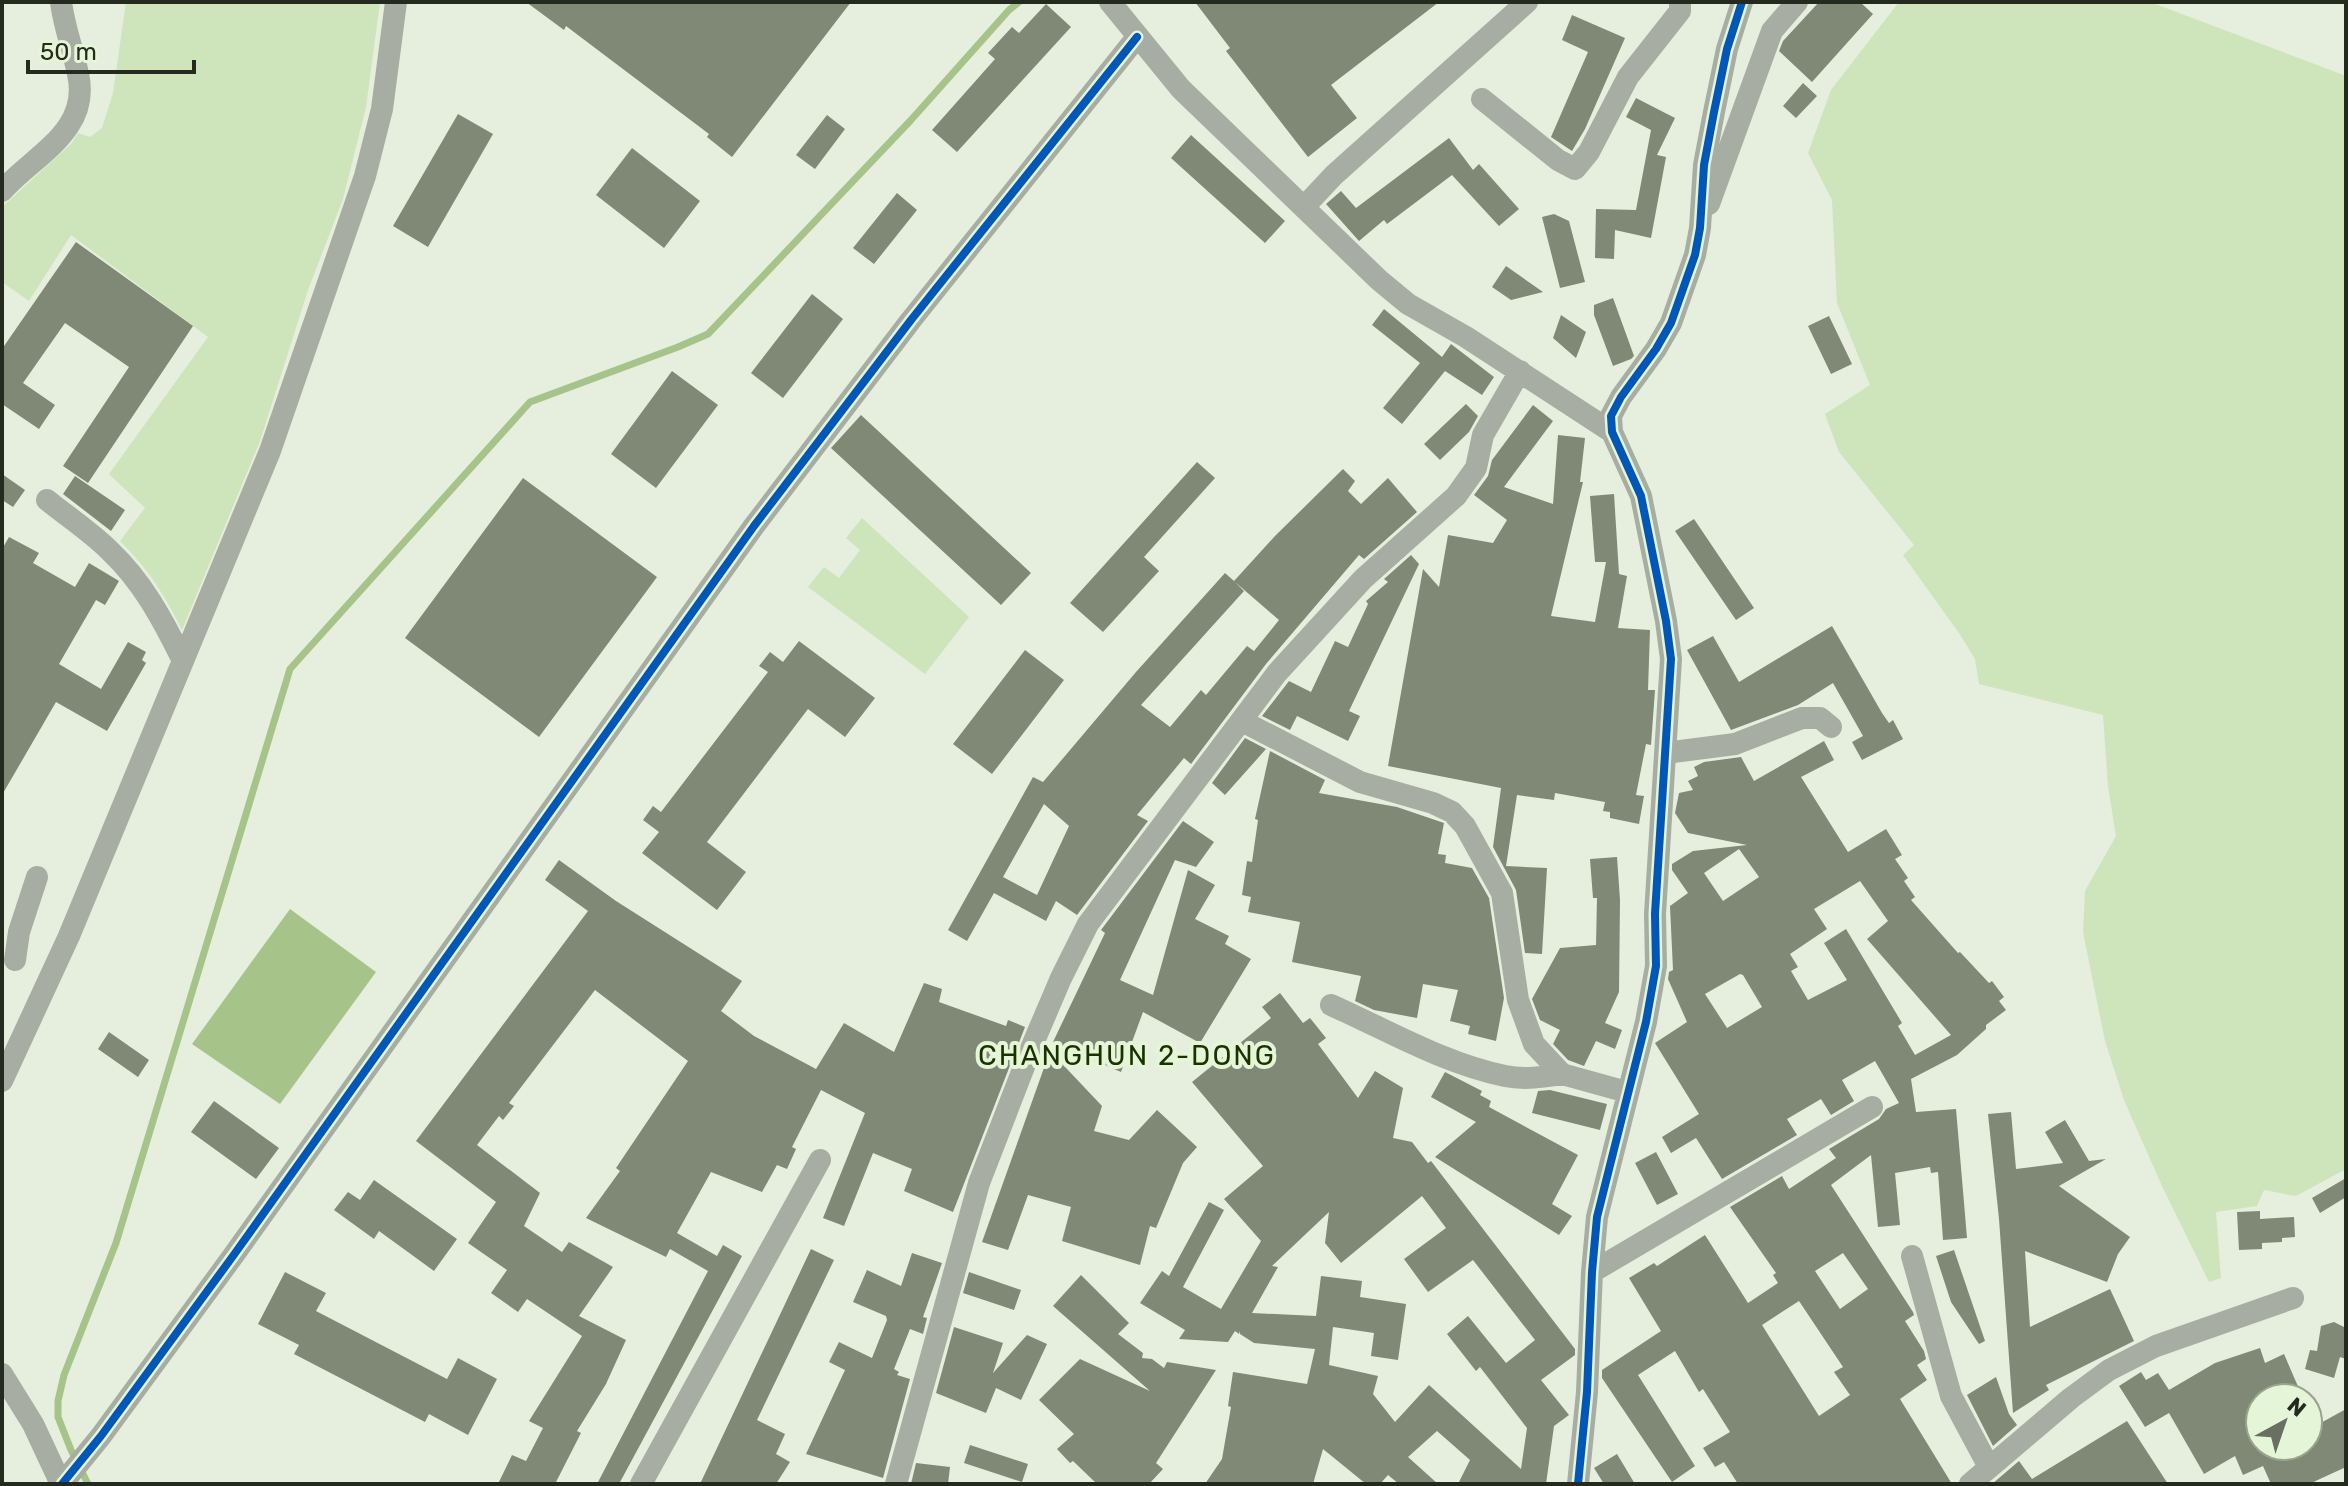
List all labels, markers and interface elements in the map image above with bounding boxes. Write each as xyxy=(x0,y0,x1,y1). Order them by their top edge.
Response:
scale bar xyxy=(28,24,194,74)
text: 50 m xyxy=(40,38,97,66)
district label: CHANGHUN 2-DONG xyxy=(978,1039,1276,1072)
north arrow xyxy=(2244,1382,2324,1462)
text: N xyxy=(2282,1392,2311,1422)

